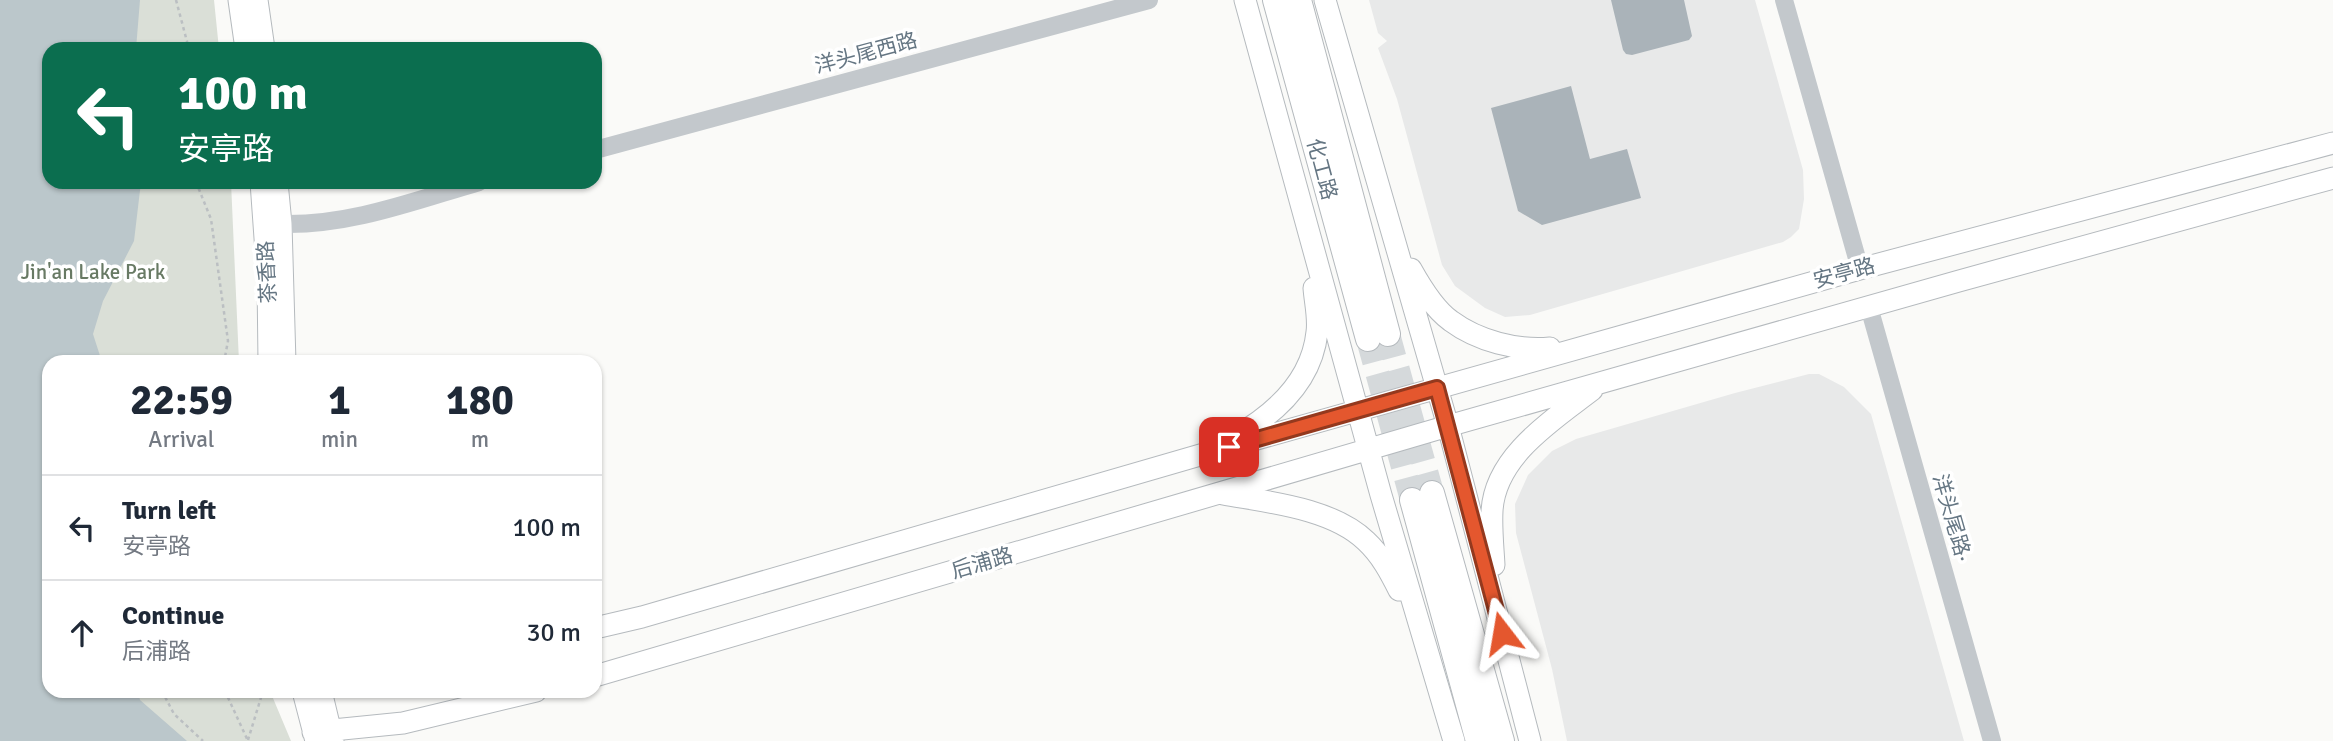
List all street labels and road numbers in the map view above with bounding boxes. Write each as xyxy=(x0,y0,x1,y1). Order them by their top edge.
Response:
street label: 洋头尾西路 xyxy=(812,27,920,79)
street label: 化工路 xyxy=(1301,135,1343,203)
street label: 茶香路 xyxy=(252,240,282,304)
street label: 安亭路 xyxy=(1810,252,1878,294)
street label: 洋头尾路· xyxy=(1927,471,1977,565)
street label: 后浦路 xyxy=(948,542,1016,584)

